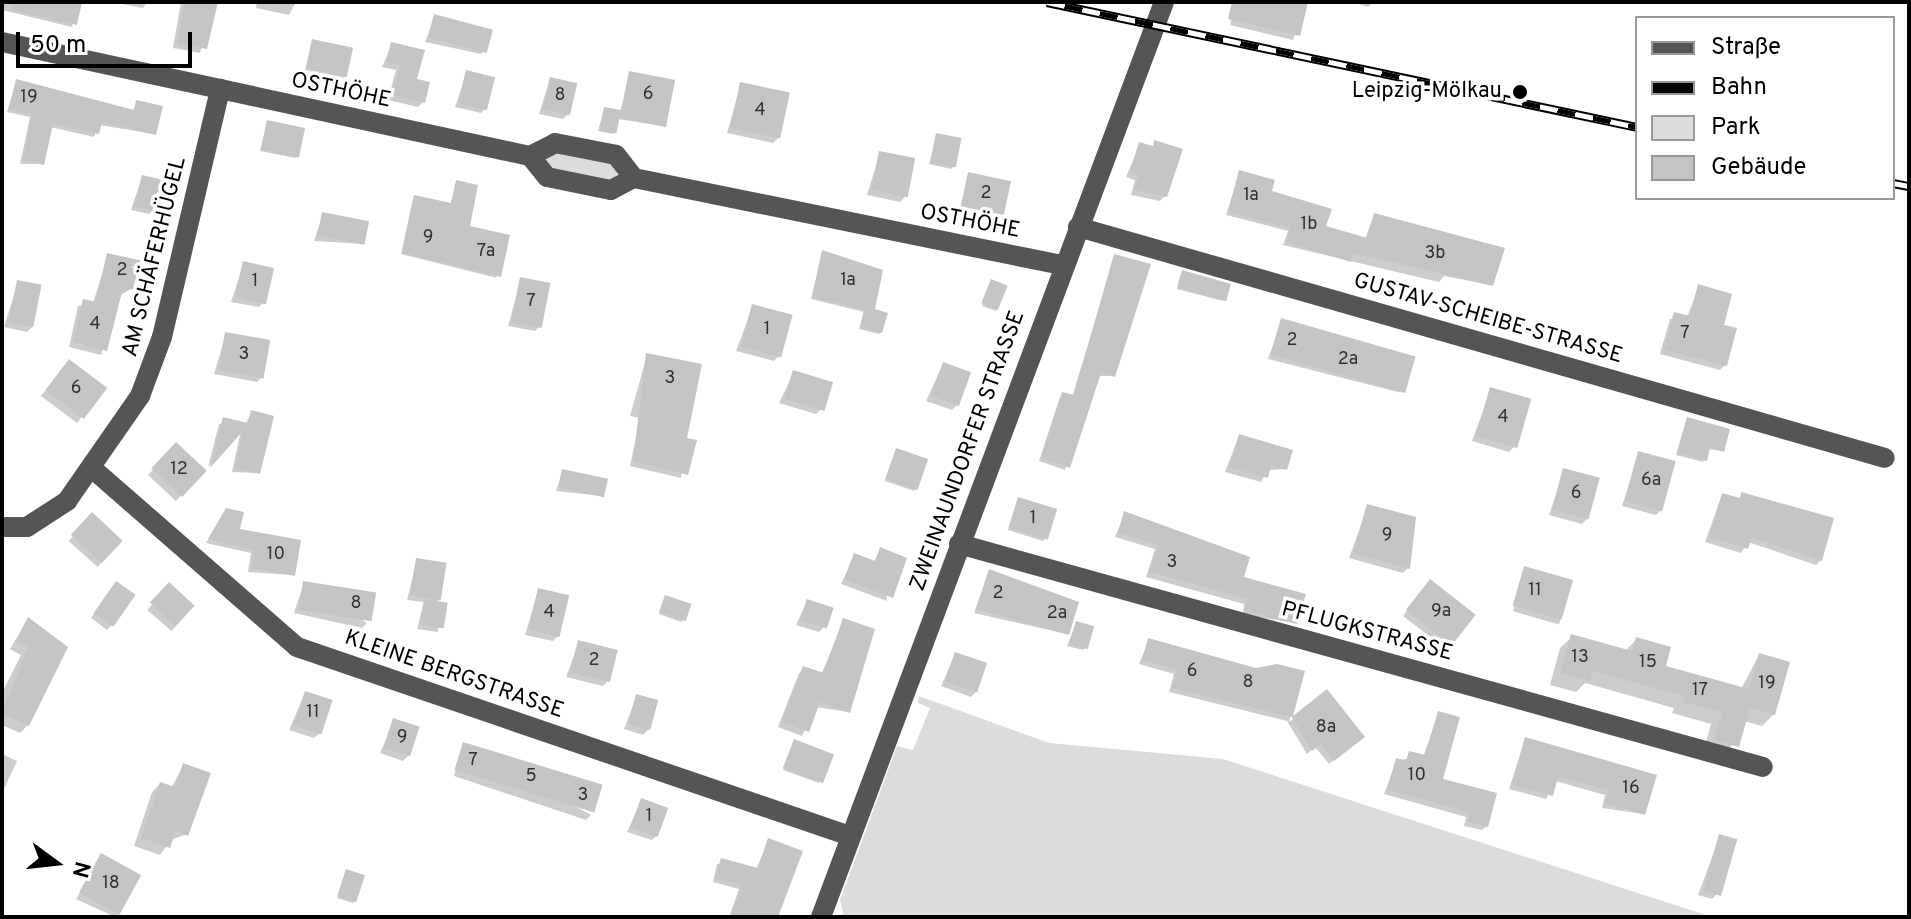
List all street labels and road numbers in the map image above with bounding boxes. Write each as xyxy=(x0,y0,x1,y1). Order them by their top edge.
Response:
street label: OSTHÖHE xyxy=(289,68,393,114)
street label: AM SCHÄFERHÜGEL xyxy=(117,154,193,360)
street label: OSTHÖHE xyxy=(918,199,1022,245)
street label: GUSTAV-SCHEIBE-STRASSE xyxy=(1350,268,1626,370)
street label: ZWEINAUNDORFER STRASSE xyxy=(905,307,1031,595)
street label: PFLUGKSTRASSE xyxy=(1279,596,1455,668)
street label: KLEINE BERGSTRASSE xyxy=(341,625,567,725)

